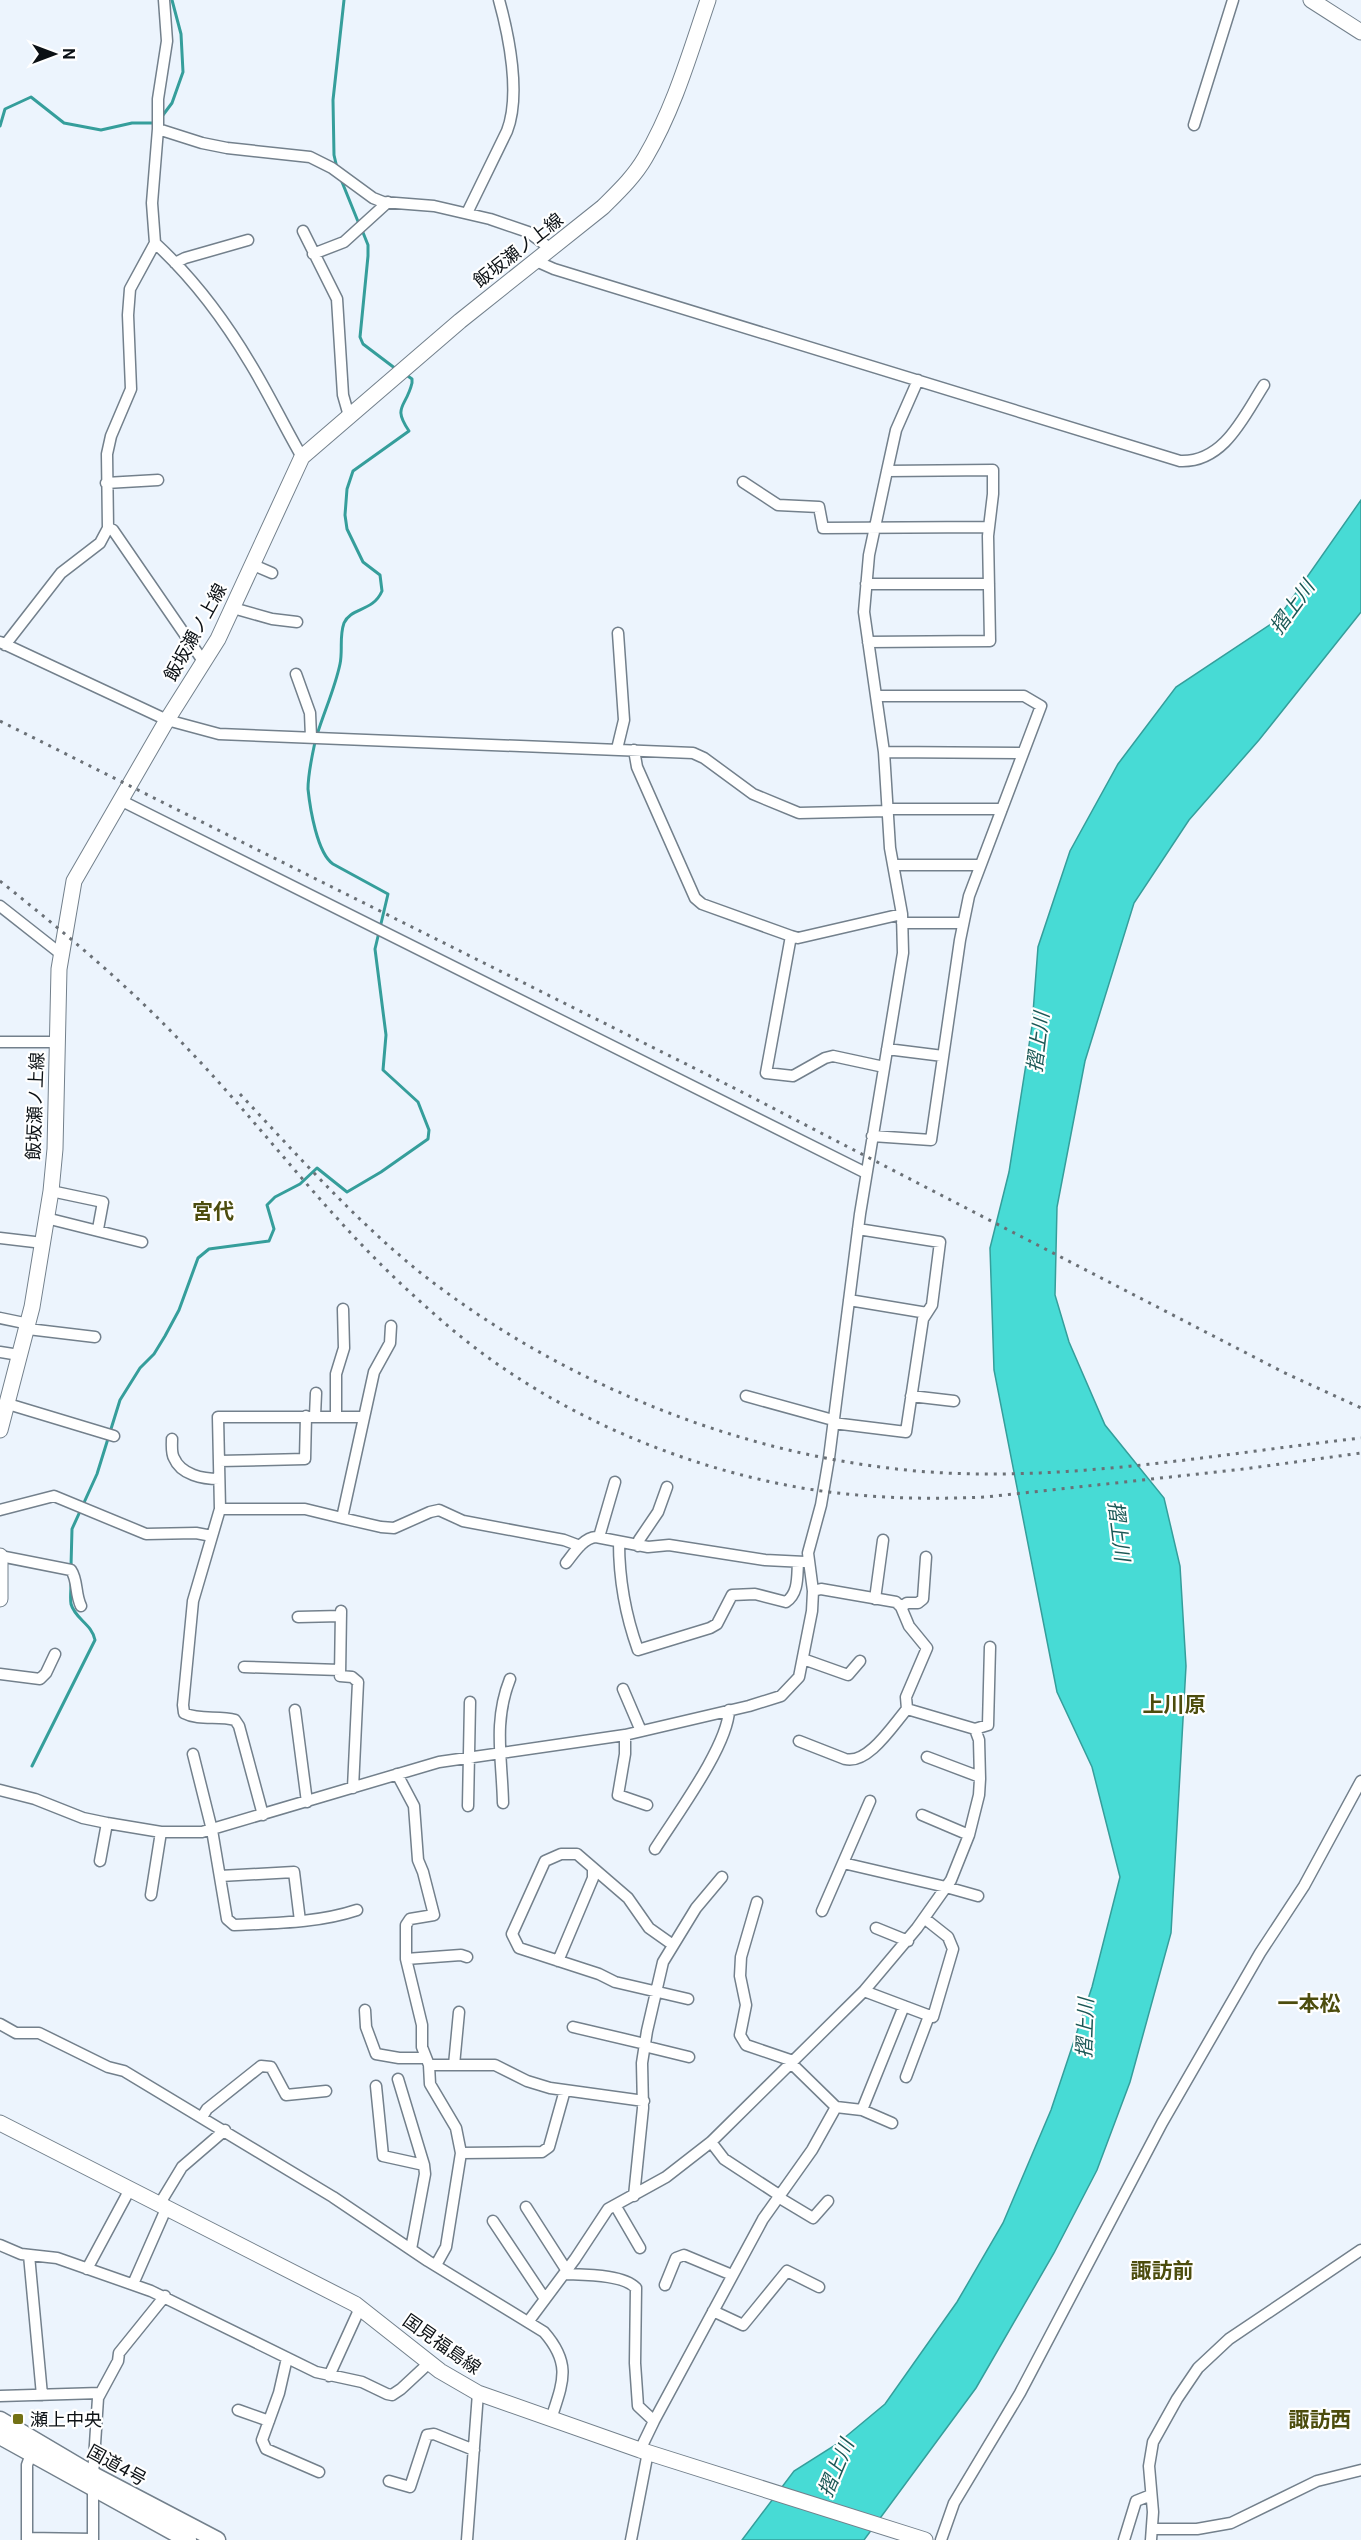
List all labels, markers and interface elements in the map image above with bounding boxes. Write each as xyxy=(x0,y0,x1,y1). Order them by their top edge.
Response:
north arrow xyxy=(24,24,84,84)
text: N xyxy=(59,48,78,60)
street label: 飯坂瀬ノ上線 xyxy=(469,208,567,292)
water label: 摺上川 xyxy=(1265,574,1321,638)
street label: 飯坂瀬ノ上線 xyxy=(160,580,230,684)
water label: 摺上川 xyxy=(1022,1009,1054,1073)
street label: 飯坂瀬ノ上線 xyxy=(23,1052,47,1160)
district label: 宮代 xyxy=(192,1200,234,1224)
water label: 摺上川 xyxy=(1103,1500,1135,1564)
district label: 上川原 xyxy=(1143,1693,1206,1717)
district label: 一本松 xyxy=(1278,1992,1341,2016)
water label: 摺上川 xyxy=(1072,1996,1098,2058)
district label: 諏訪前 xyxy=(1131,2259,1194,2283)
street label: 国見福島線 xyxy=(399,2310,485,2378)
district label: 諏訪西 xyxy=(1289,2408,1352,2432)
place label: 瀬上中央 xyxy=(30,2409,102,2430)
marker: 瀬上中央 xyxy=(11,2412,25,2426)
water label: 摺上川 xyxy=(813,2434,860,2500)
street label: 国道4号 xyxy=(84,2440,150,2490)

